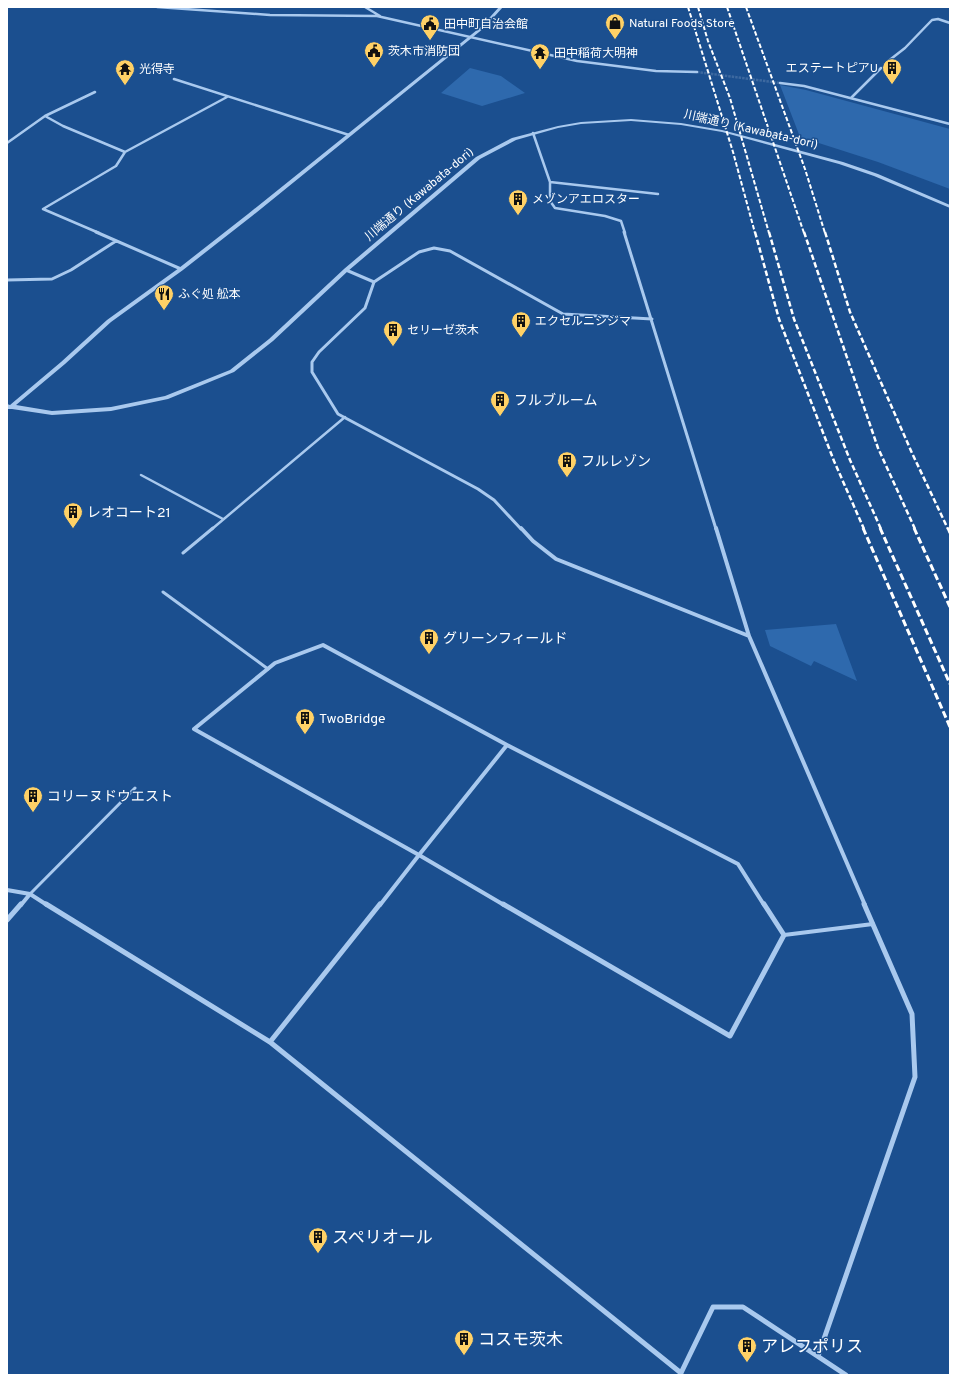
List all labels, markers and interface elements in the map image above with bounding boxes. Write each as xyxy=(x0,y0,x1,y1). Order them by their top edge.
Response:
shop icon: Natural Foods Store xyxy=(604,12,626,40)
public building icon: 田中町自治会館 xyxy=(419,13,441,41)
place label: Natural Foods Store xyxy=(629,16,735,32)
place label: 田中町自治会館 xyxy=(444,17,528,33)
public building icon: 茨木市消防団 xyxy=(363,40,385,68)
temple icon: 田中稲荷大明神 xyxy=(529,42,551,70)
place label: 茨木市消防団 xyxy=(388,44,460,60)
place label: 田中稲荷大明神 xyxy=(554,46,638,62)
building icon: エステートピアU xyxy=(881,57,903,85)
temple icon: 光得寺 xyxy=(114,58,136,86)
place label: エステートピアU xyxy=(786,61,878,77)
place label: 光得寺 xyxy=(139,62,175,78)
street label: 川端通り (Kawabata-dori) xyxy=(682,107,820,153)
street label: 川端通り (Kawabata-dori) xyxy=(362,144,477,245)
building icon: メゾンアエロスター xyxy=(507,188,529,216)
place label: メゾンアエロスター xyxy=(532,192,640,208)
restaurant icon: ふぐ処 舩本 xyxy=(153,283,175,311)
place label: ふぐ処 舩本 xyxy=(178,287,241,303)
building icon: エクセルニシジマ xyxy=(510,310,532,338)
place label: エクセルニシジマ xyxy=(535,314,631,330)
building icon: セリーゼ茨木 xyxy=(382,319,404,347)
place label: セリーゼ茨木 xyxy=(407,323,479,339)
building icon: フルブルーム xyxy=(489,389,511,417)
place label: フルブルーム xyxy=(514,392,598,410)
building icon: フルレゾン xyxy=(556,450,578,478)
place label: フルレゾン xyxy=(581,454,651,471)
building icon: レオコート21 xyxy=(62,501,84,529)
place label: レオコート21 xyxy=(87,505,171,522)
building icon: グリーンフィールド xyxy=(418,627,440,655)
place label: グリーンフィールド xyxy=(443,631,568,648)
building icon: TwoBridge xyxy=(294,707,316,735)
place label: TwoBridge xyxy=(319,711,386,728)
building icon: コリーヌドウエスト xyxy=(22,785,44,813)
place label: コリーヌドウエスト xyxy=(47,789,173,806)
building icon: スペリオール xyxy=(307,1226,329,1254)
place label: スペリオール xyxy=(332,1228,433,1250)
building icon: コスモ茨木 xyxy=(453,1328,475,1356)
place label: コスモ茨木 xyxy=(478,1330,563,1352)
building icon: アレフポリス xyxy=(736,1335,758,1363)
place label: アレフポリス xyxy=(761,1337,863,1359)

